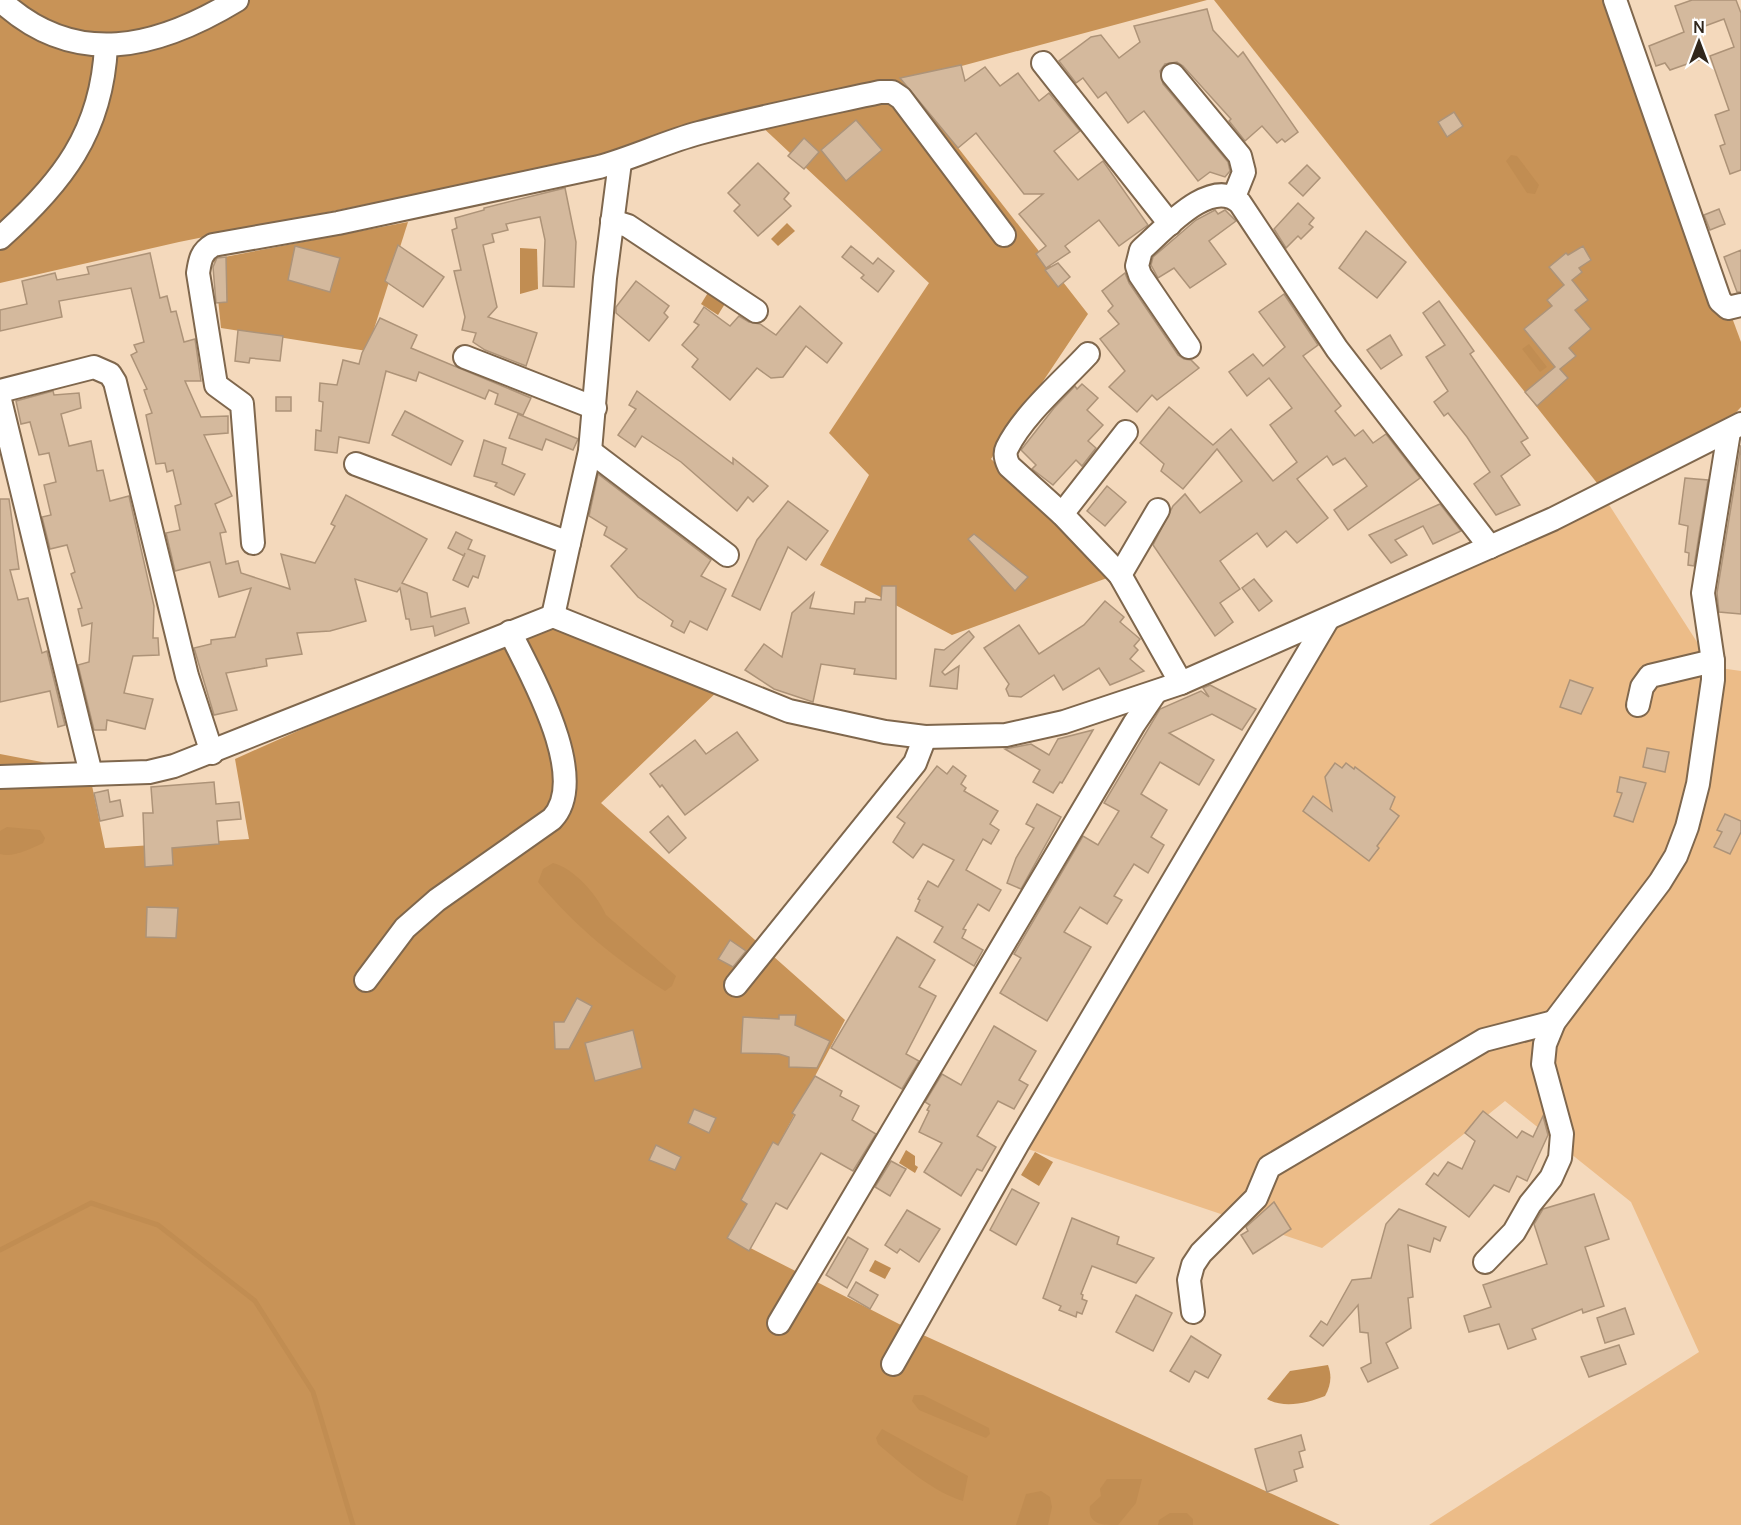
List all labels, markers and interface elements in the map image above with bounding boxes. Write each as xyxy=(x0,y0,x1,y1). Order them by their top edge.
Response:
north arrow xyxy=(1669,12,1729,72)
text: N xyxy=(1693,16,1705,38)

